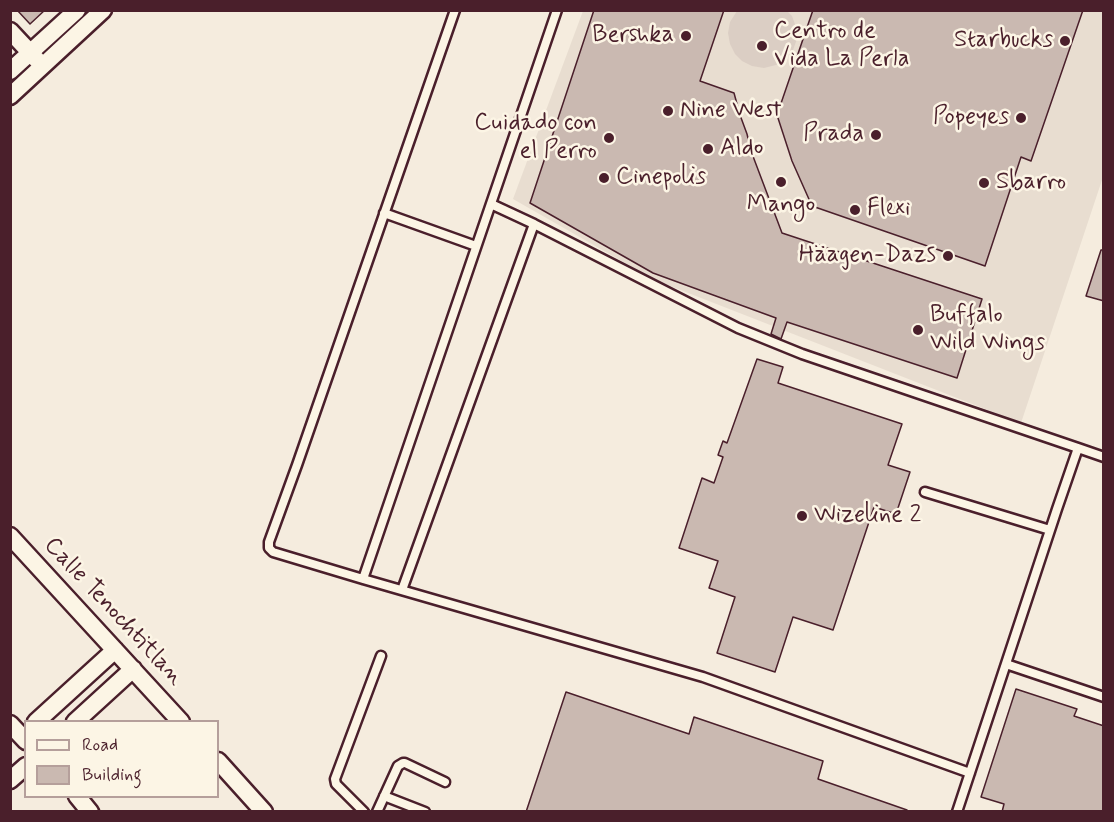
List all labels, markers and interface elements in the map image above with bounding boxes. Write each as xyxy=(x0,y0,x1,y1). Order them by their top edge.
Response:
place label: Centro de Vida La Perla xyxy=(774,18,909,74)
place label: Bershka xyxy=(592,22,674,50)
place label: Starbucks xyxy=(954,27,1053,55)
marker: Bershka xyxy=(679,29,693,43)
marker: Starbucks xyxy=(1058,34,1072,48)
marker: Centro de Vida La Perla xyxy=(755,39,769,53)
place label: Nine West xyxy=(680,97,781,125)
marker: Nine West xyxy=(661,104,675,118)
place label: Popeyes xyxy=(933,104,1009,132)
place label: Cuidado con el Perro xyxy=(474,110,597,166)
marker: Popeyes xyxy=(1014,111,1028,125)
place label: Prada xyxy=(803,121,864,149)
marker: Prada xyxy=(869,128,883,142)
marker: Cuidado con el Perro xyxy=(602,131,616,145)
place label: Aldo xyxy=(720,135,763,163)
marker: Aldo xyxy=(701,142,715,156)
place label: Cinepolis xyxy=(616,164,706,192)
place label: Sbarro xyxy=(996,169,1066,197)
marker: Cinepolis xyxy=(597,171,611,185)
marker: Mango xyxy=(774,175,788,189)
marker: Sbarro xyxy=(977,176,991,190)
place label: Mango xyxy=(747,192,815,220)
place label: Flexi xyxy=(867,196,910,224)
marker: Flexi xyxy=(848,203,862,217)
place label: Häagen-Dazs xyxy=(799,242,936,270)
marker: Häagen-Dazs xyxy=(941,249,955,263)
place label: Buffalo Wild Wings xyxy=(930,302,1045,358)
marker: Buffalo Wild Wings xyxy=(911,323,925,337)
place label: Wizeline 2 xyxy=(814,502,921,530)
marker: Wizeline 2 xyxy=(795,509,809,523)
street label: Calle Tenochtitlan xyxy=(37,532,189,692)
legend xyxy=(24,720,219,798)
text: Road xyxy=(82,733,118,757)
text: Building xyxy=(82,763,142,787)

